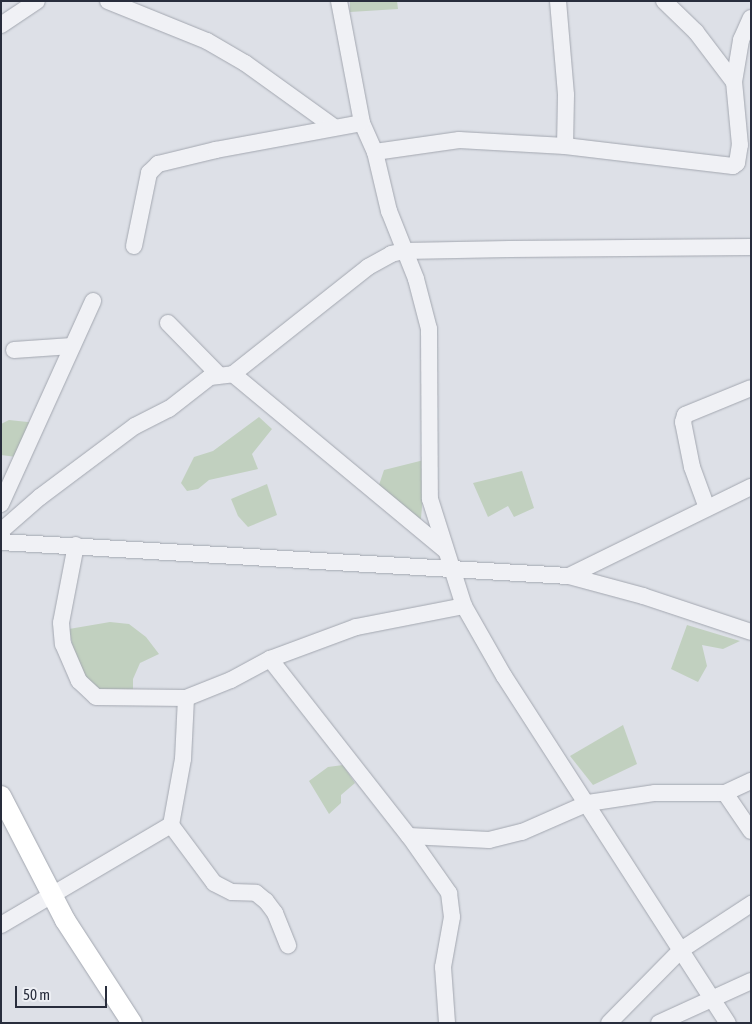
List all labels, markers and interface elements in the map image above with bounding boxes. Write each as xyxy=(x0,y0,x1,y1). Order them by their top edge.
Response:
scale bar xyxy=(18,976,110,1008)
text: 50 m xyxy=(23,986,50,1003)

